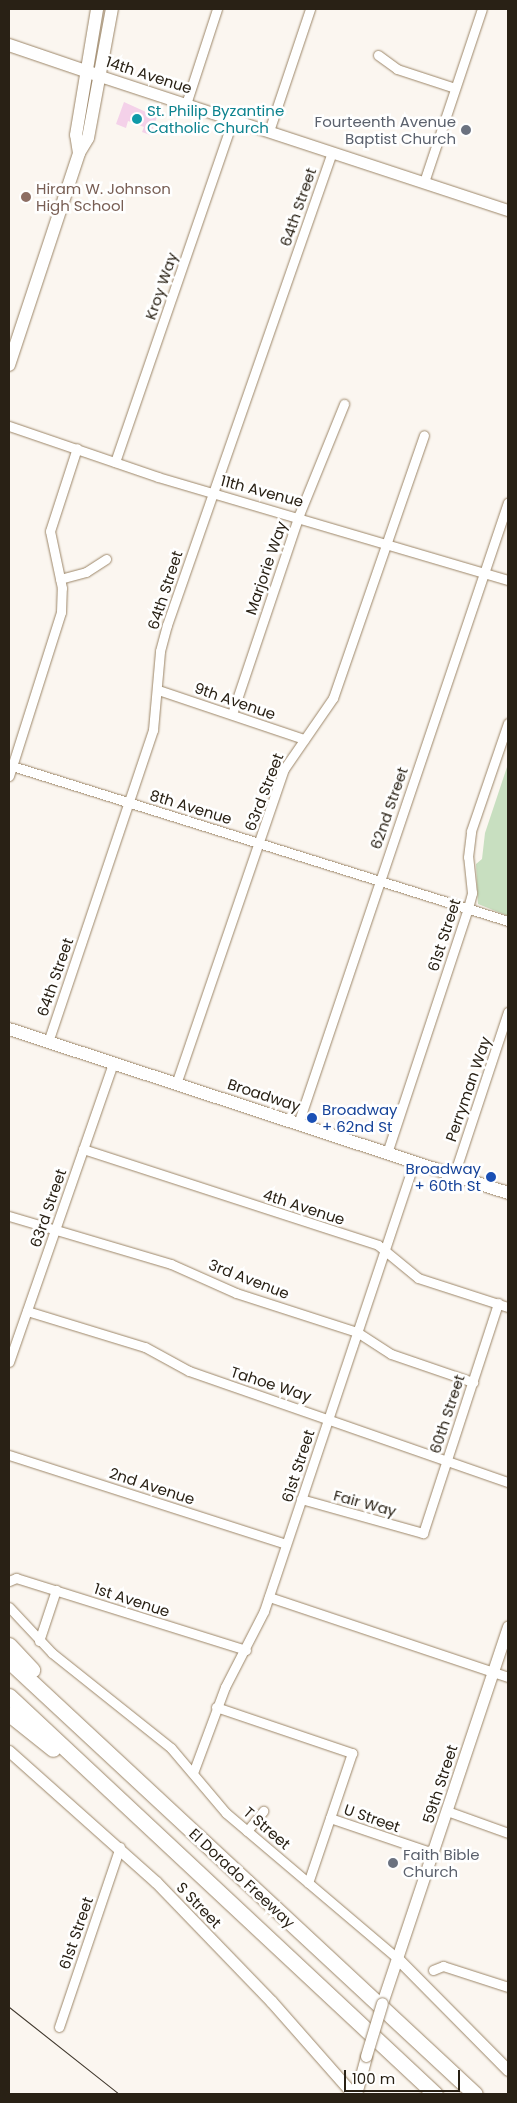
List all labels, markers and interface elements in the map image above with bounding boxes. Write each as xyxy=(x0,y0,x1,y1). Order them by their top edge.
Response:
street label: 14th Avenue xyxy=(104,53,194,97)
place label: St. Philip Byzantine Catholic Church xyxy=(147,101,284,136)
place label: Fourteenth Avenue Baptist Church xyxy=(315,112,456,147)
marker: St. Philip Byzantine Catholic Church xyxy=(131,113,143,125)
marker: Fourteenth Avenue Baptist Church xyxy=(460,124,472,136)
street label: 64th Street xyxy=(276,165,320,249)
place label: Hiram W. Johnson High School xyxy=(36,179,171,214)
marker: Hiram W. Johnson High School xyxy=(20,191,32,203)
street label: Kroy Way xyxy=(141,250,181,322)
street label: 11th Avenue xyxy=(219,471,305,511)
street label: Marjorie Way xyxy=(242,519,290,617)
street label: 64th Street xyxy=(144,548,186,632)
street label: 9th Avenue xyxy=(192,679,278,723)
street label: 63rd Street xyxy=(241,750,287,834)
street label: 62nd Street xyxy=(367,765,411,851)
street label: 8th Avenue xyxy=(148,786,234,828)
street label: 61st Street xyxy=(424,896,464,974)
street label: 64th Street xyxy=(33,935,77,1019)
street label: Perryman Way xyxy=(442,1034,494,1144)
street label: Broadway xyxy=(225,1075,303,1115)
place label: Broadway + 62nd St xyxy=(322,1100,398,1135)
marker: Broadway + 62nd St xyxy=(306,1112,318,1124)
place label: Broadway + 60th St xyxy=(405,1159,481,1194)
street label: 63rd Street xyxy=(26,1166,70,1250)
marker: Broadway + 60th St xyxy=(485,1171,497,1183)
street label: 4th Avenue xyxy=(261,1185,347,1229)
street label: 3rd Avenue xyxy=(206,1255,292,1303)
street label: Tahoe Way xyxy=(228,1362,314,1406)
street label: 60th Street xyxy=(426,1372,468,1456)
street label: 61st Street xyxy=(278,1427,318,1505)
street label: 2nd Avenue xyxy=(107,1464,197,1508)
street label: Fair Way xyxy=(332,1486,398,1520)
street label: 1st Avenue xyxy=(92,1579,172,1621)
street label: 59th Street xyxy=(419,1742,461,1826)
street label: U Street xyxy=(342,1800,402,1836)
street label: T Street xyxy=(240,1803,294,1853)
street label: El Dorado Freeway xyxy=(186,1824,298,1932)
place label: Faith Bible Church xyxy=(403,1845,479,1880)
marker: Faith Bible Church xyxy=(387,1857,399,1869)
street label: S Street xyxy=(173,1878,225,1932)
street label: 61st Street xyxy=(55,1894,97,1972)
scale bar xyxy=(347,2060,463,2092)
text: 100 m xyxy=(352,2068,395,2089)

